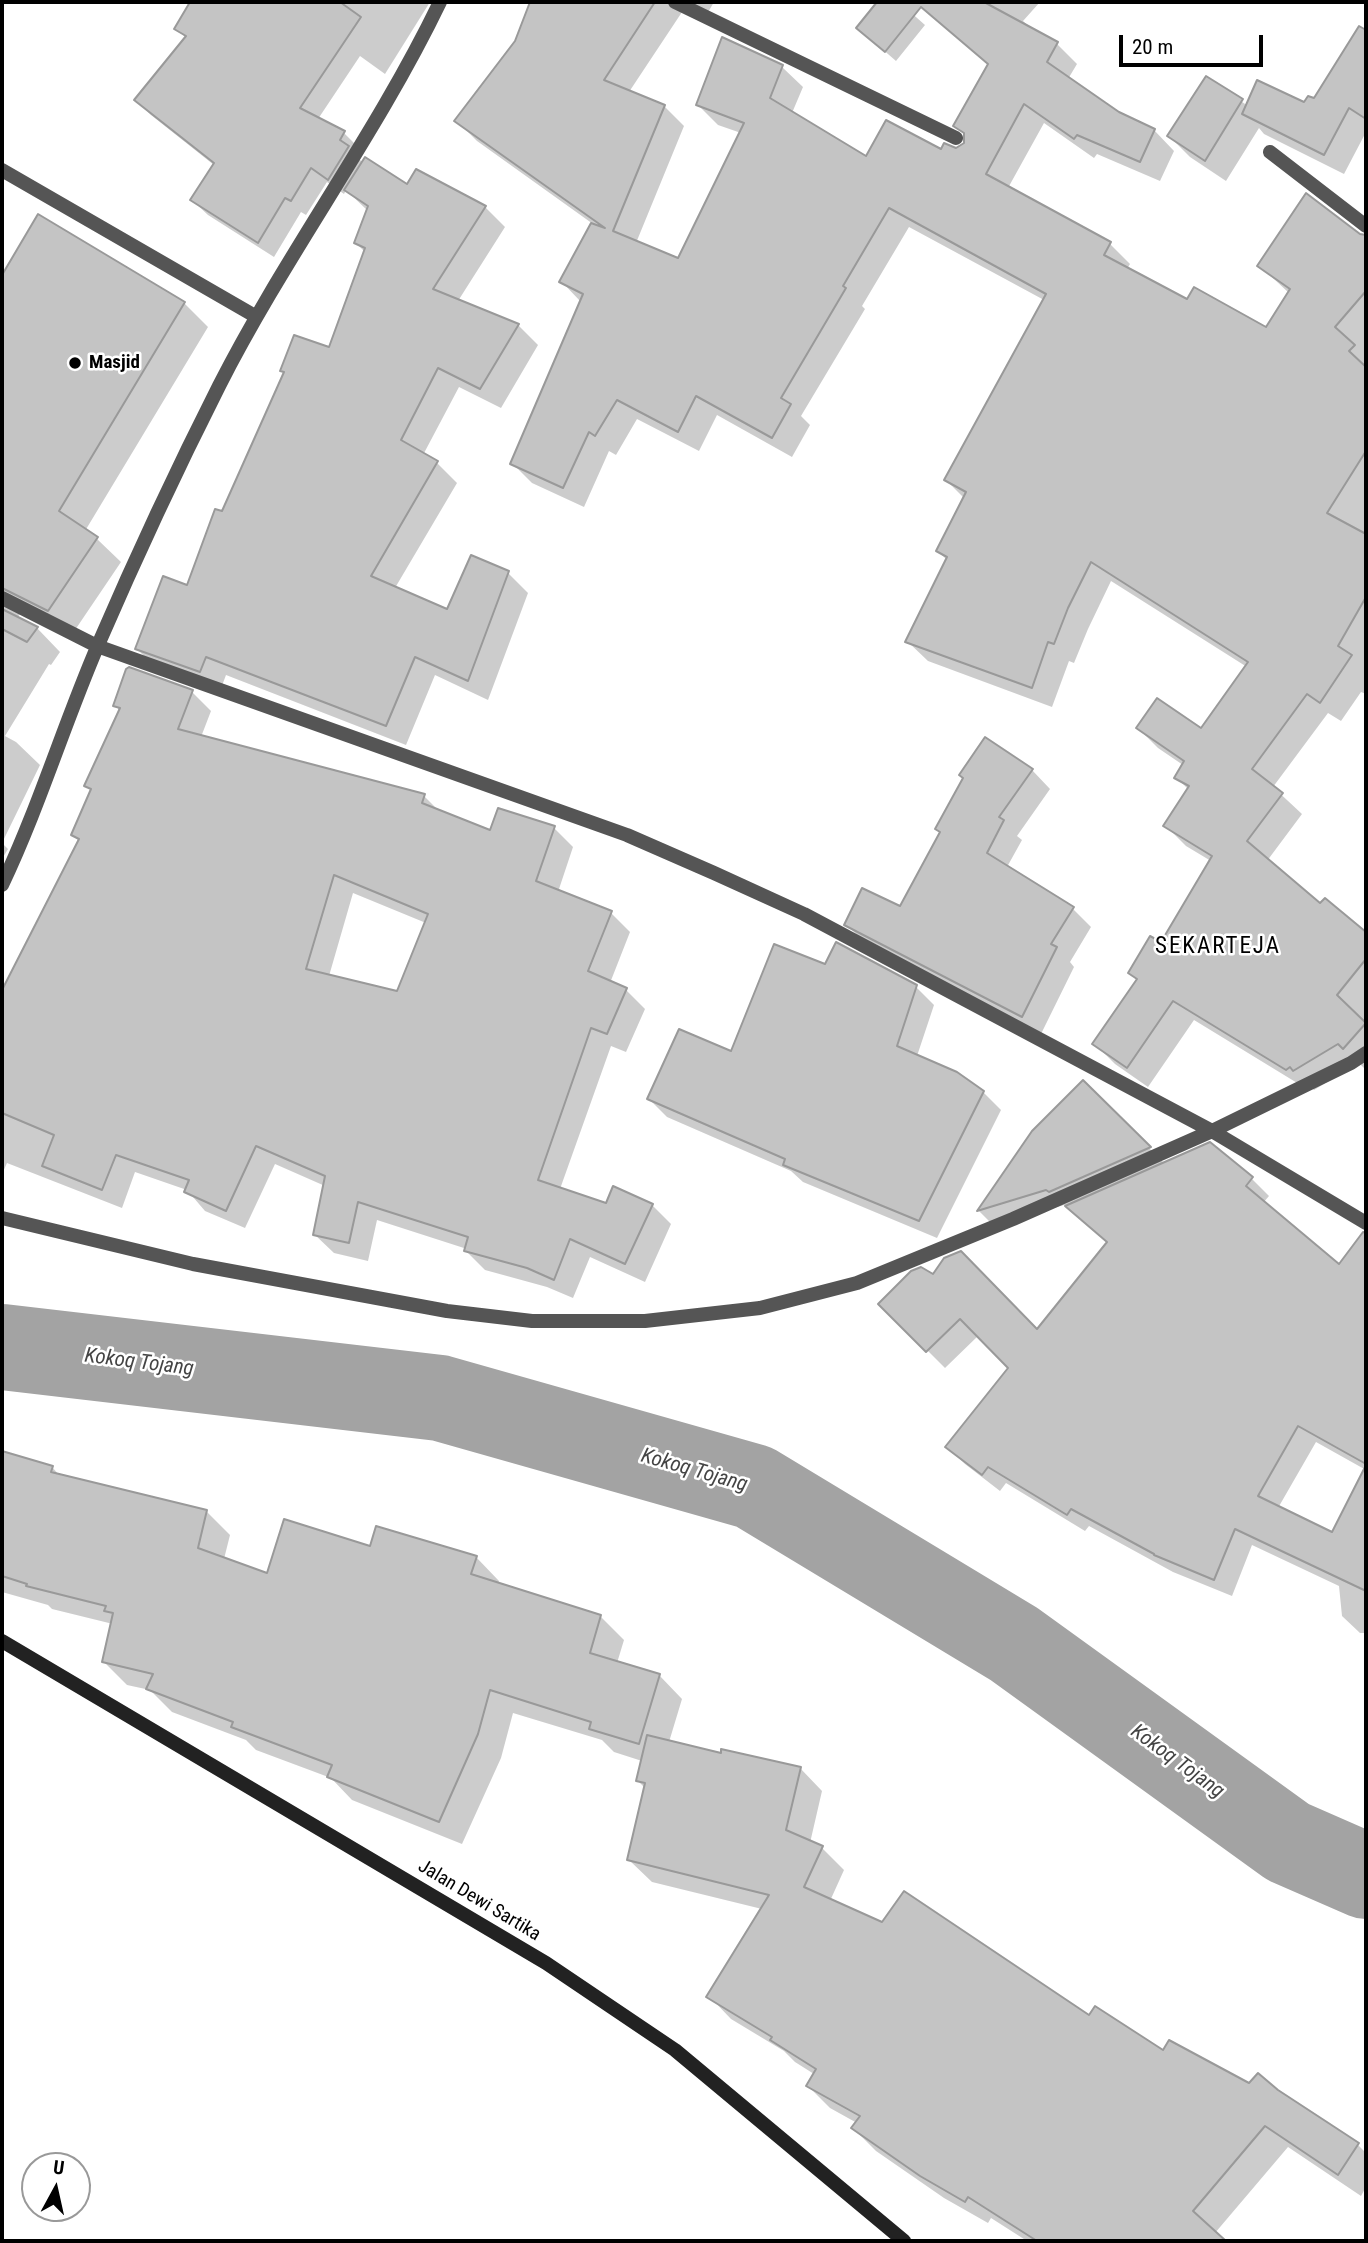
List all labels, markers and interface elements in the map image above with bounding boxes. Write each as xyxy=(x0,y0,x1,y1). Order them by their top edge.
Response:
scale bar xyxy=(1123,21,1266,65)
text: 20 m xyxy=(1132,35,1173,59)
place label: Masjid xyxy=(89,352,140,374)
marker: Masjid xyxy=(67,355,83,371)
district label: SEKARTEJA xyxy=(1156,933,1280,961)
water label: Kokoq Tojang xyxy=(83,1344,195,1382)
water label: Kokoq Tojang xyxy=(638,1444,750,1498)
water label: Kokoq Tojang xyxy=(1125,1720,1229,1804)
street label: Jalan Dewi Sartika xyxy=(414,1855,544,1947)
north arrow xyxy=(21,2152,91,2222)
text: U xyxy=(52,2156,66,2180)

